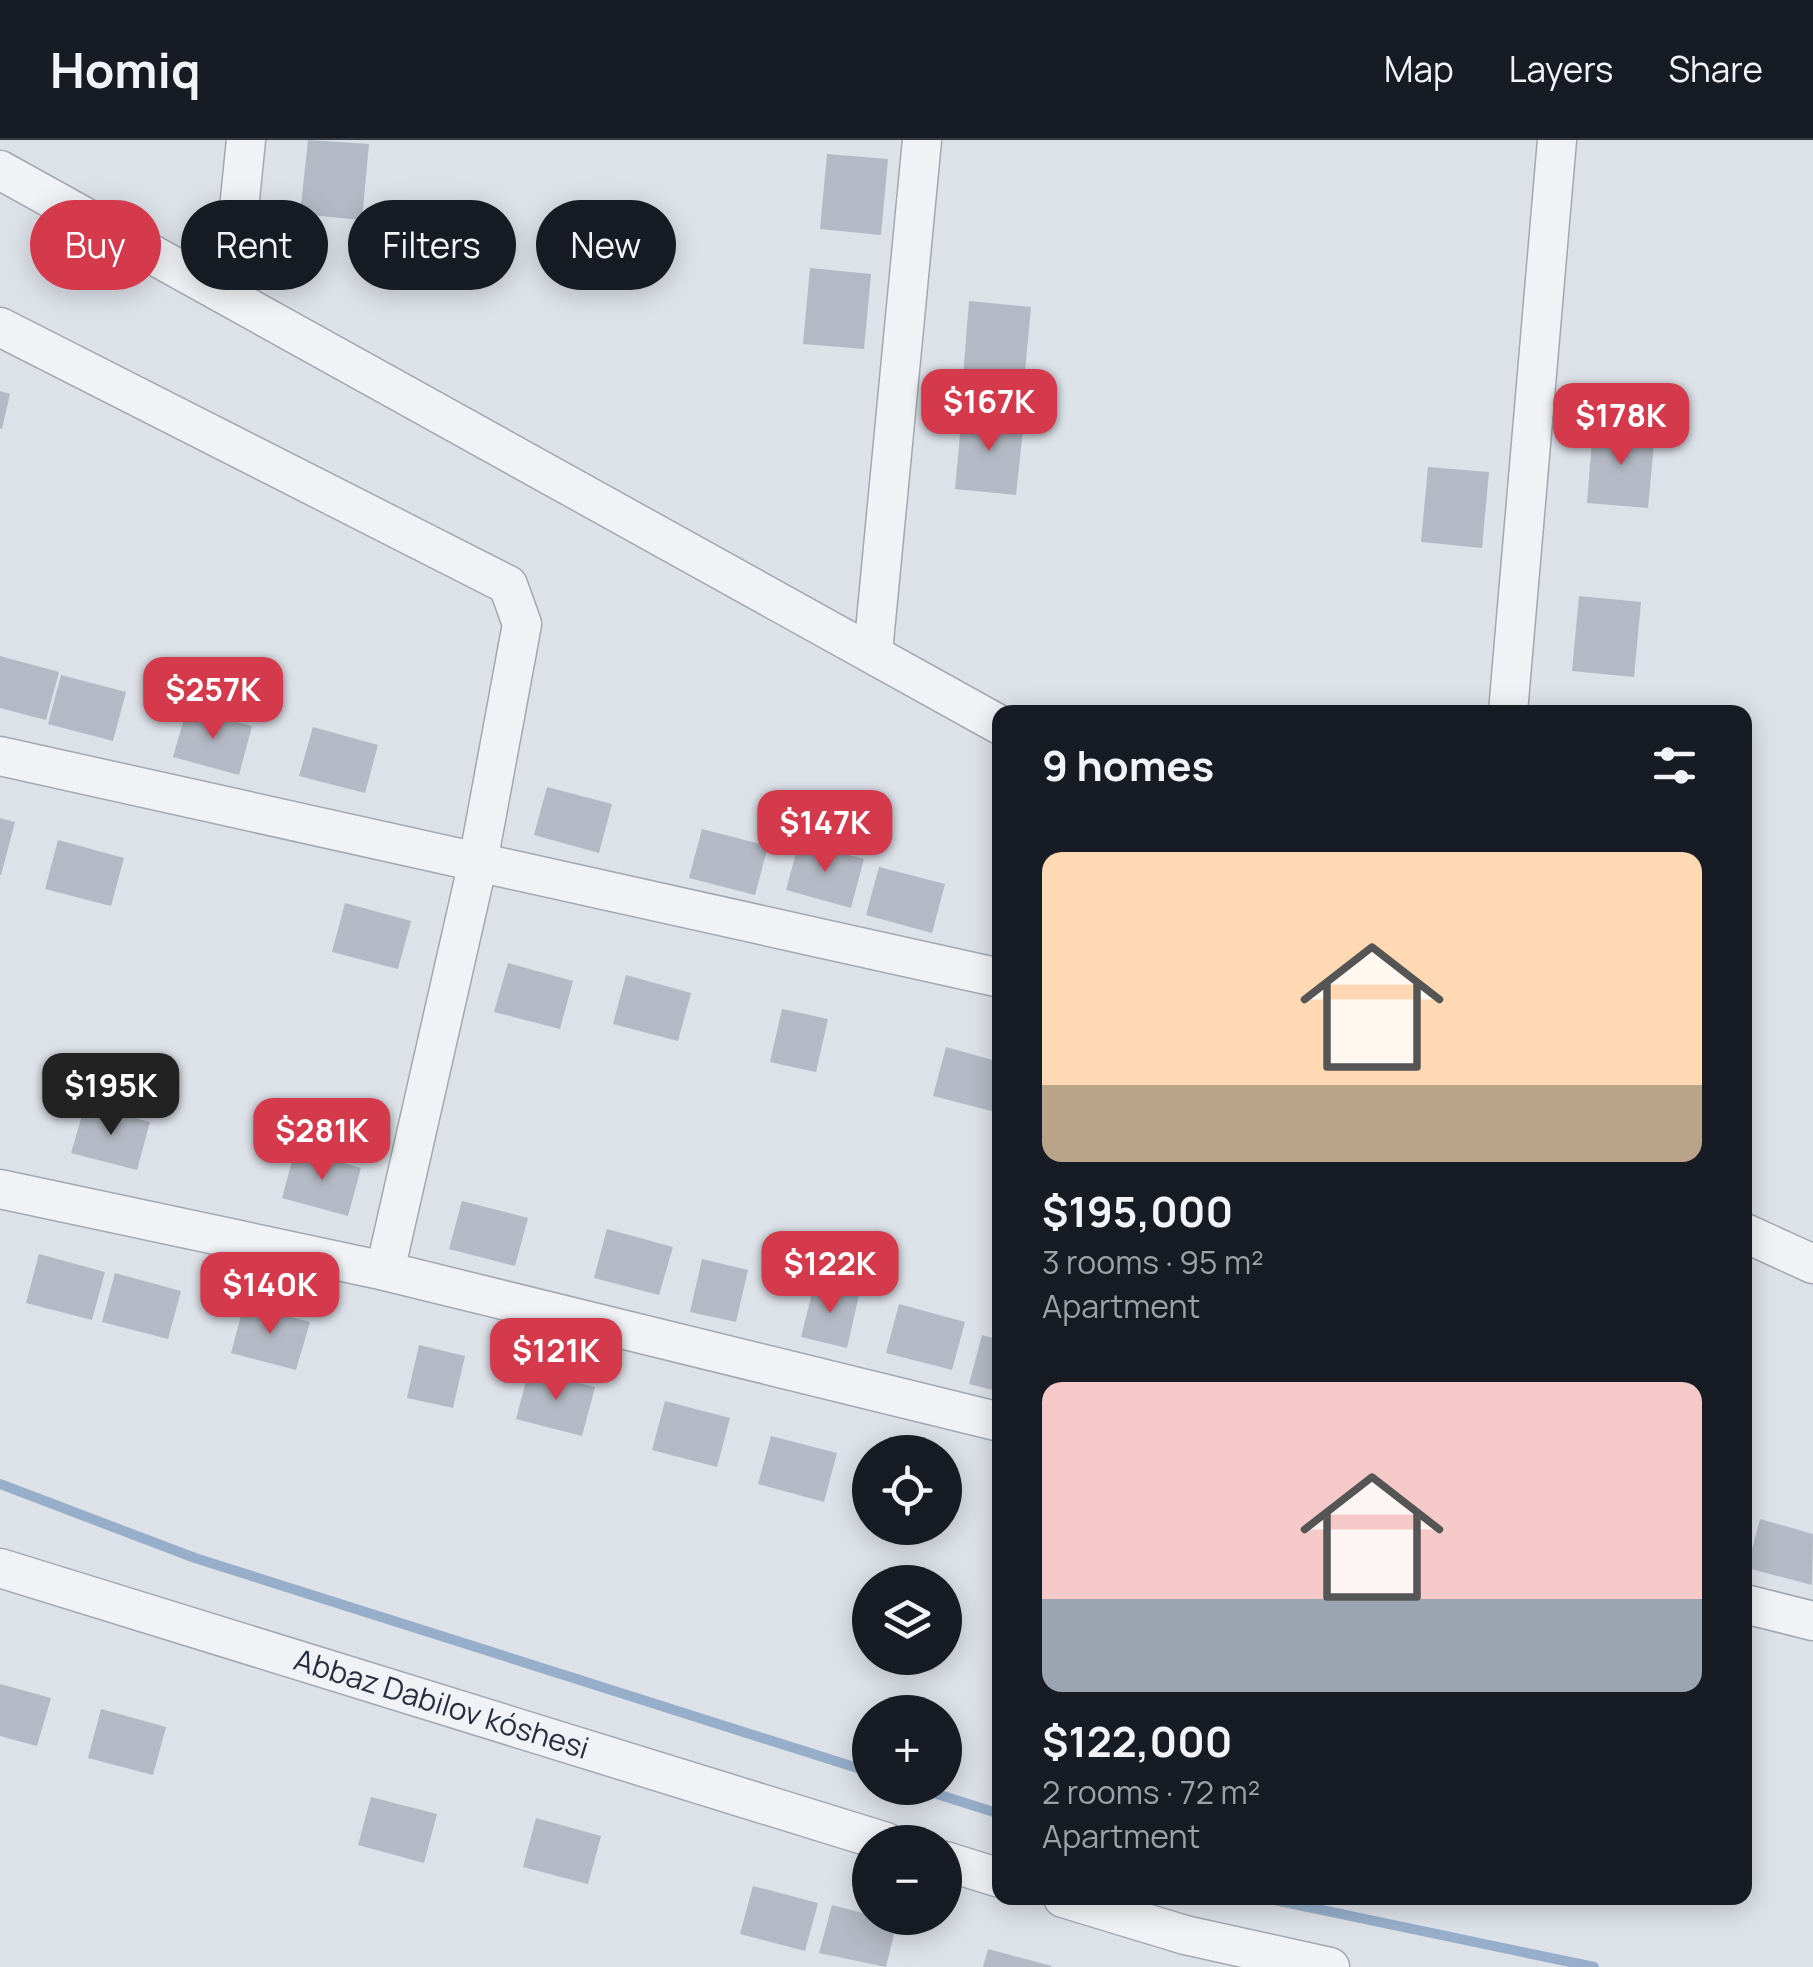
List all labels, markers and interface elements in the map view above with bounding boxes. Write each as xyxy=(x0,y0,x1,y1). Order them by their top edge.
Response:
text: Homiq xyxy=(50,37,201,102)
text: Map xyxy=(1384,45,1454,93)
text: Layers xyxy=(1509,45,1613,93)
text: Share xyxy=(1668,45,1763,93)
chip: Buy xyxy=(30,200,161,290)
chip: Rent xyxy=(181,200,328,290)
chip: Filters xyxy=(348,200,516,290)
chip: New xyxy=(536,200,676,290)
pin: $167K xyxy=(919,369,1059,454)
text: $167K xyxy=(943,379,1035,423)
pin: $178K xyxy=(1551,383,1691,468)
text: $178K xyxy=(1575,393,1667,437)
pin: $257K xyxy=(143,657,283,742)
text: $257K xyxy=(165,667,261,711)
text: 9 homes xyxy=(1042,736,1214,794)
icon: filters xyxy=(1647,738,1702,793)
pin: $147K xyxy=(755,790,895,875)
text: $147K xyxy=(779,800,871,844)
icon: home xyxy=(1282,917,1462,1097)
pin: $195K xyxy=(41,1053,181,1138)
text: $195K xyxy=(64,1063,158,1107)
pin: $281K xyxy=(252,1098,392,1183)
text: $281K xyxy=(275,1108,369,1152)
text: $195,000 xyxy=(1042,1182,1233,1240)
pin: $122K xyxy=(760,1231,900,1316)
text: 3 rooms · 95 m² xyxy=(1042,1240,1264,1284)
text: $122K xyxy=(784,1241,876,1285)
pin: $140K xyxy=(200,1252,340,1337)
text: $140K xyxy=(222,1262,318,1306)
text: Apartment xyxy=(1042,1284,1200,1328)
pin: $121K xyxy=(486,1318,626,1403)
text: $121K xyxy=(512,1328,600,1372)
map controls xyxy=(852,1435,962,1935)
button: locate xyxy=(852,1435,962,1545)
icon: home xyxy=(1282,1447,1462,1627)
button: layers xyxy=(852,1565,962,1675)
street label: Abbaz Dabilov kóshesi xyxy=(289,1638,594,1768)
button: + xyxy=(852,1695,962,1805)
text: $122,000 xyxy=(1042,1712,1232,1770)
text: 2 rooms · 72 m² xyxy=(1042,1770,1260,1814)
text: Apartment xyxy=(1042,1814,1200,1858)
button: − xyxy=(852,1825,962,1935)

